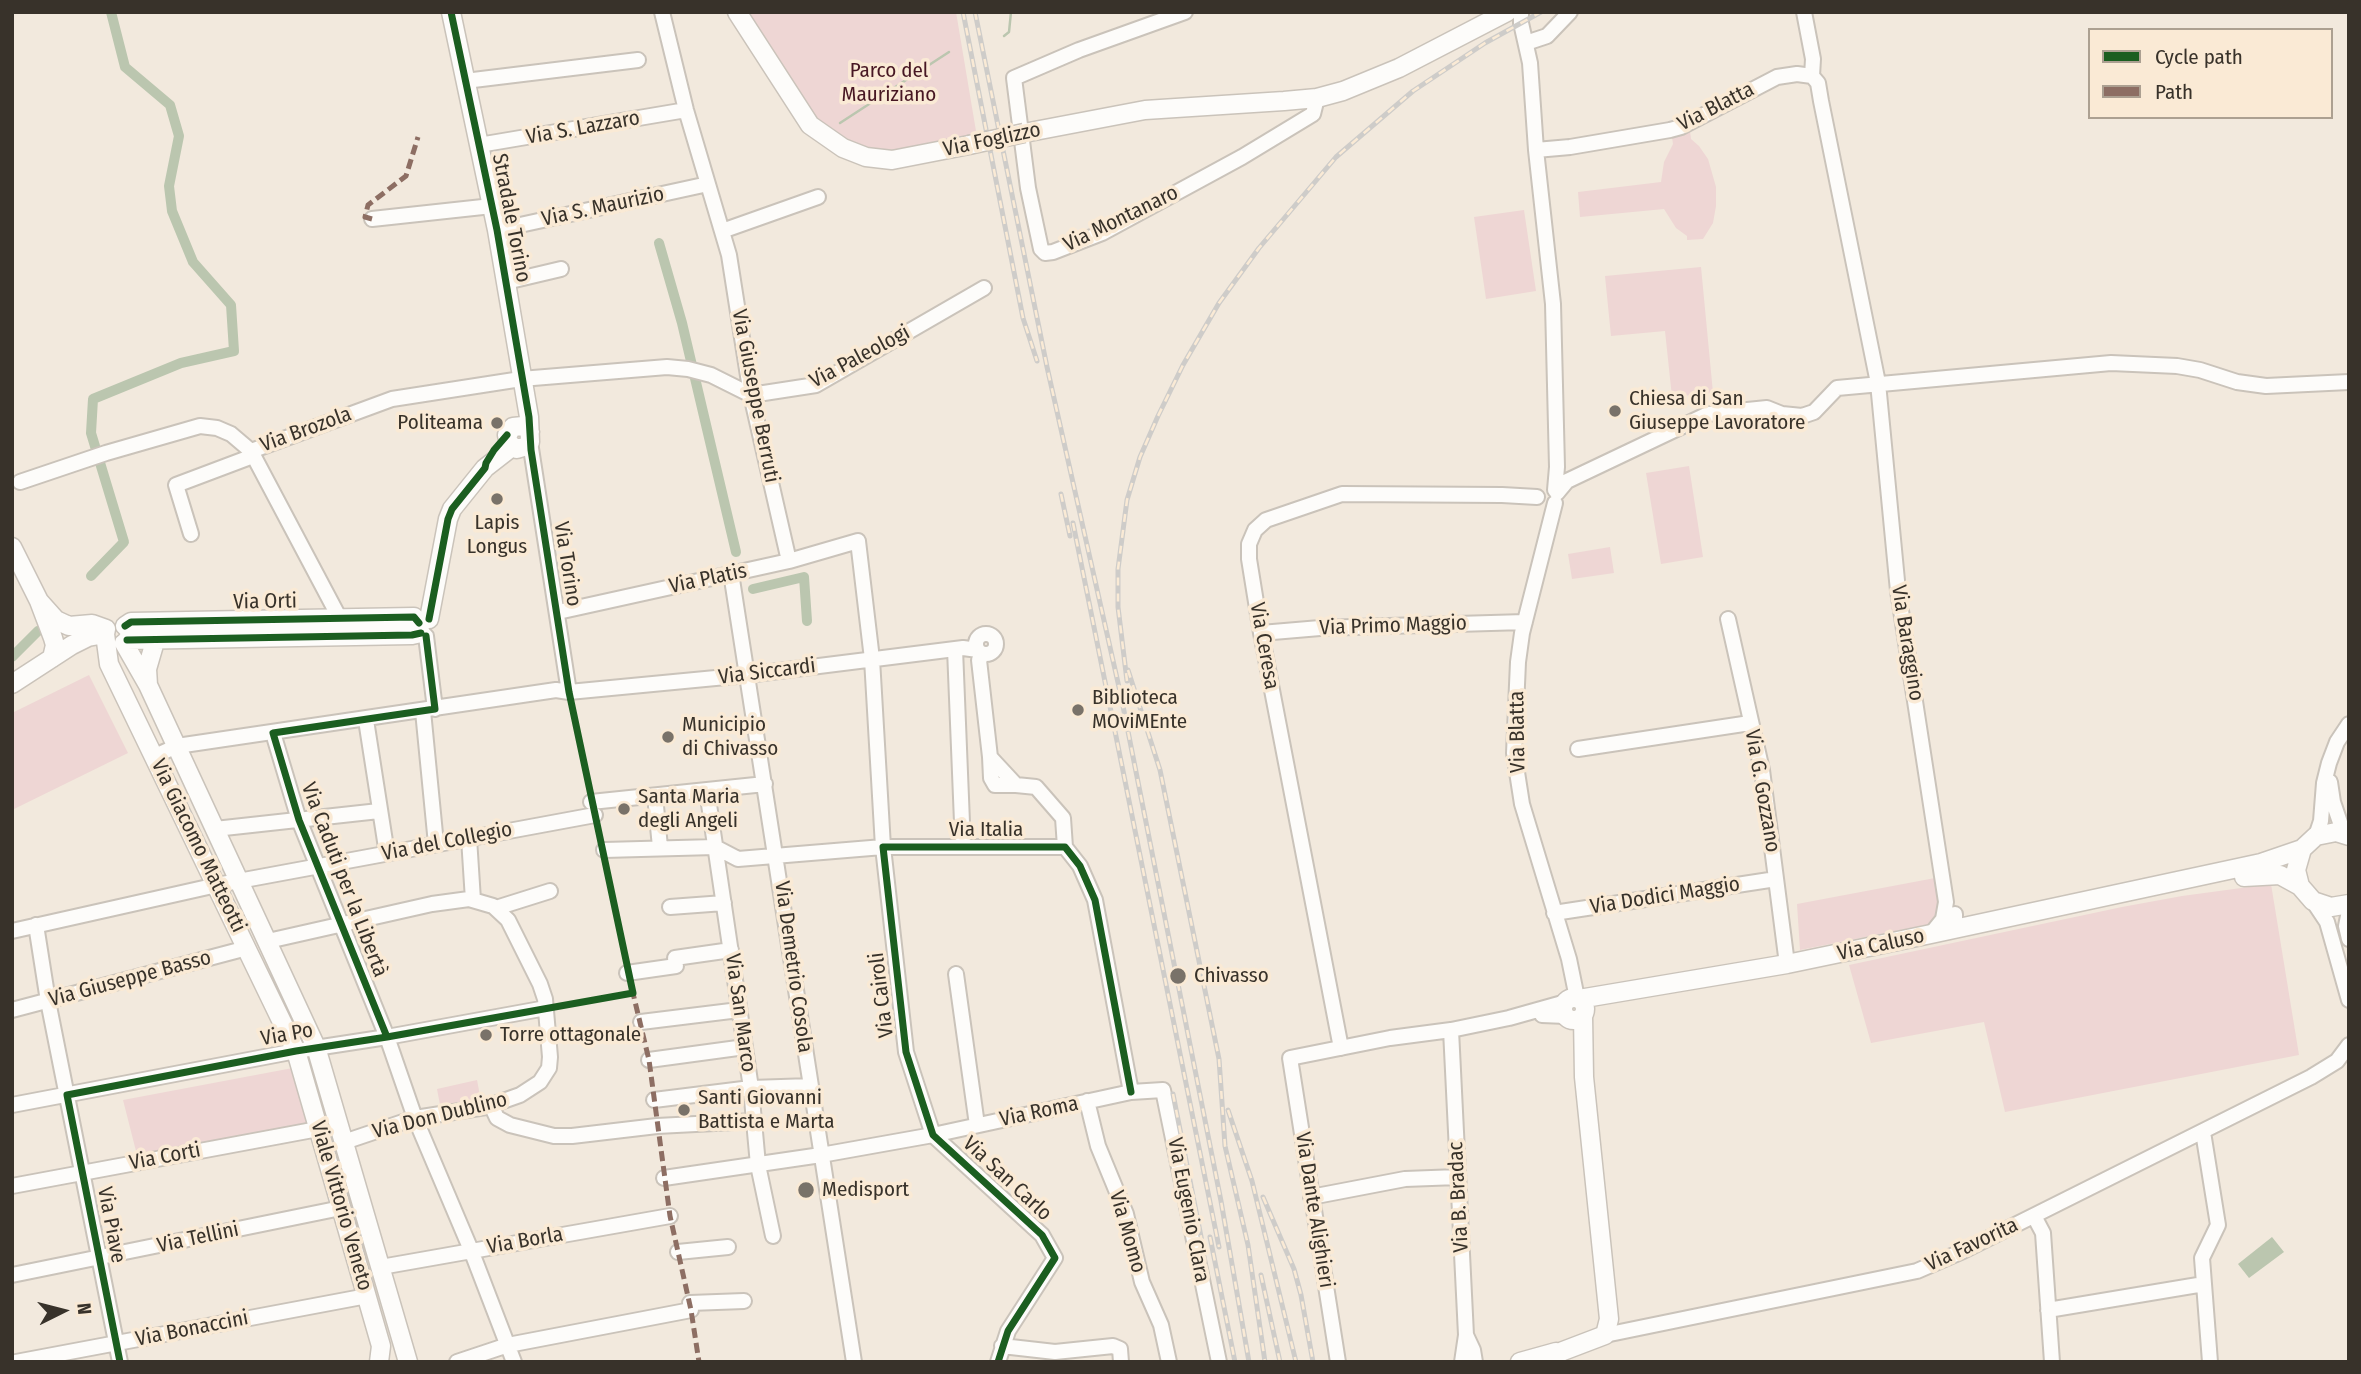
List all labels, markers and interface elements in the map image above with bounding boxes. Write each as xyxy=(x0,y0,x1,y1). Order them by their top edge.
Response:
legend xyxy=(2088,28,2333,119)
text: Cycle path xyxy=(2155,44,2243,70)
park label: Parco del Mauriziano xyxy=(842,58,936,108)
street label: Via Blatta xyxy=(1674,77,1758,137)
text: Path xyxy=(2155,79,2193,105)
street label: Via S. Lazzaro xyxy=(524,106,642,150)
street label: Via Foglizzo xyxy=(941,117,1043,163)
street label: Stradale Torino xyxy=(486,151,536,285)
street label: Via Montanaro xyxy=(1060,180,1182,258)
street label: Via S. Maurizio xyxy=(540,182,666,232)
street label: Via Giuseppe Berruti xyxy=(726,307,784,485)
street label: Via Paleologi xyxy=(806,320,914,394)
place label: Chiesa di San Giuseppe Lavoratore xyxy=(1629,386,1805,436)
street label: Via Brozola xyxy=(257,402,355,458)
marker: Chiesa di San Giuseppe Lavoratore xyxy=(1607,403,1623,419)
place label: Politeama xyxy=(397,410,483,436)
marker: Politeama xyxy=(489,415,505,431)
marker: Lapis Longus xyxy=(489,491,505,507)
place label: Lapis Longus xyxy=(467,510,527,560)
street label: Via Torino xyxy=(548,520,586,608)
street label: Via Platis xyxy=(667,558,749,600)
street label: Via Baraggino xyxy=(1885,583,1929,703)
street label: Via Orti xyxy=(233,589,297,615)
street label: Via Ceresa xyxy=(1244,600,1284,692)
street label: Via Primo Maggio xyxy=(1319,611,1467,641)
street label: Via Siccardi xyxy=(717,654,817,690)
place label: Biblioteca MOviMEnte xyxy=(1092,685,1187,735)
street label: Via Blatta xyxy=(1505,691,1531,773)
marker: Biblioteca MOviMEnte xyxy=(1070,702,1086,718)
place label: Municipio di Chivasso xyxy=(682,712,778,762)
street label: Via G. Gozzano xyxy=(1739,728,1785,854)
marker: Municipio di Chivasso xyxy=(660,729,676,745)
street label: Via Giacomo Matteotti xyxy=(145,755,251,937)
street label: Via Caduti per la Libertà xyxy=(295,779,393,981)
place label: Santa Maria degli Angeli xyxy=(638,784,740,834)
marker: Santa Maria degli Angeli xyxy=(616,801,632,817)
street label: Via del Collegio xyxy=(380,817,514,867)
street label: Via Italia xyxy=(949,817,1023,843)
street label: Via Dodici Maggio xyxy=(1588,872,1742,920)
street label: Via Demetrio Cosola xyxy=(768,880,818,1054)
street label: Via Caluso xyxy=(1835,923,1927,967)
street label: Via Giuseppe Basso xyxy=(46,945,214,1013)
street label: Via Cairoli xyxy=(864,951,900,1039)
street label: Via San Marco xyxy=(719,952,761,1074)
place label: Chivasso xyxy=(1194,963,1269,989)
marker: Chivasso xyxy=(1168,966,1188,986)
street label: Via Po xyxy=(259,1018,315,1052)
place label: Torre ottagonale xyxy=(500,1022,641,1048)
marker: Torre ottagonale xyxy=(478,1027,494,1043)
place label: Santi Giovanni Battista e Marta xyxy=(698,1085,835,1135)
street label: Via Don Dublino xyxy=(370,1087,510,1145)
street label: Via Roma xyxy=(997,1091,1081,1133)
marker: Santi Giovanni Battista e Marta xyxy=(676,1102,692,1118)
street label: Viale Vittorio Veneto xyxy=(305,1118,377,1294)
street label: Via Dante Alighieri xyxy=(1289,1130,1339,1290)
street label: Via San Carlo xyxy=(957,1131,1057,1227)
street label: Via Eugenio Clara xyxy=(1162,1135,1214,1285)
street label: Via Corti xyxy=(127,1138,203,1176)
street label: Via B. Bradac xyxy=(1444,1141,1474,1253)
place label: Medisport xyxy=(822,1177,909,1203)
marker: Medisport xyxy=(796,1180,816,1200)
street label: Via Piave xyxy=(91,1185,131,1265)
street label: Via Momo xyxy=(1103,1188,1151,1276)
street label: Via Favorita xyxy=(1922,1213,2022,1277)
street label: Via Tellini xyxy=(155,1217,241,1259)
street label: Via Borla xyxy=(485,1222,565,1260)
north arrow xyxy=(28,1276,98,1346)
text: N xyxy=(72,1302,96,1316)
street label: Via Bonaccini xyxy=(133,1306,251,1352)

